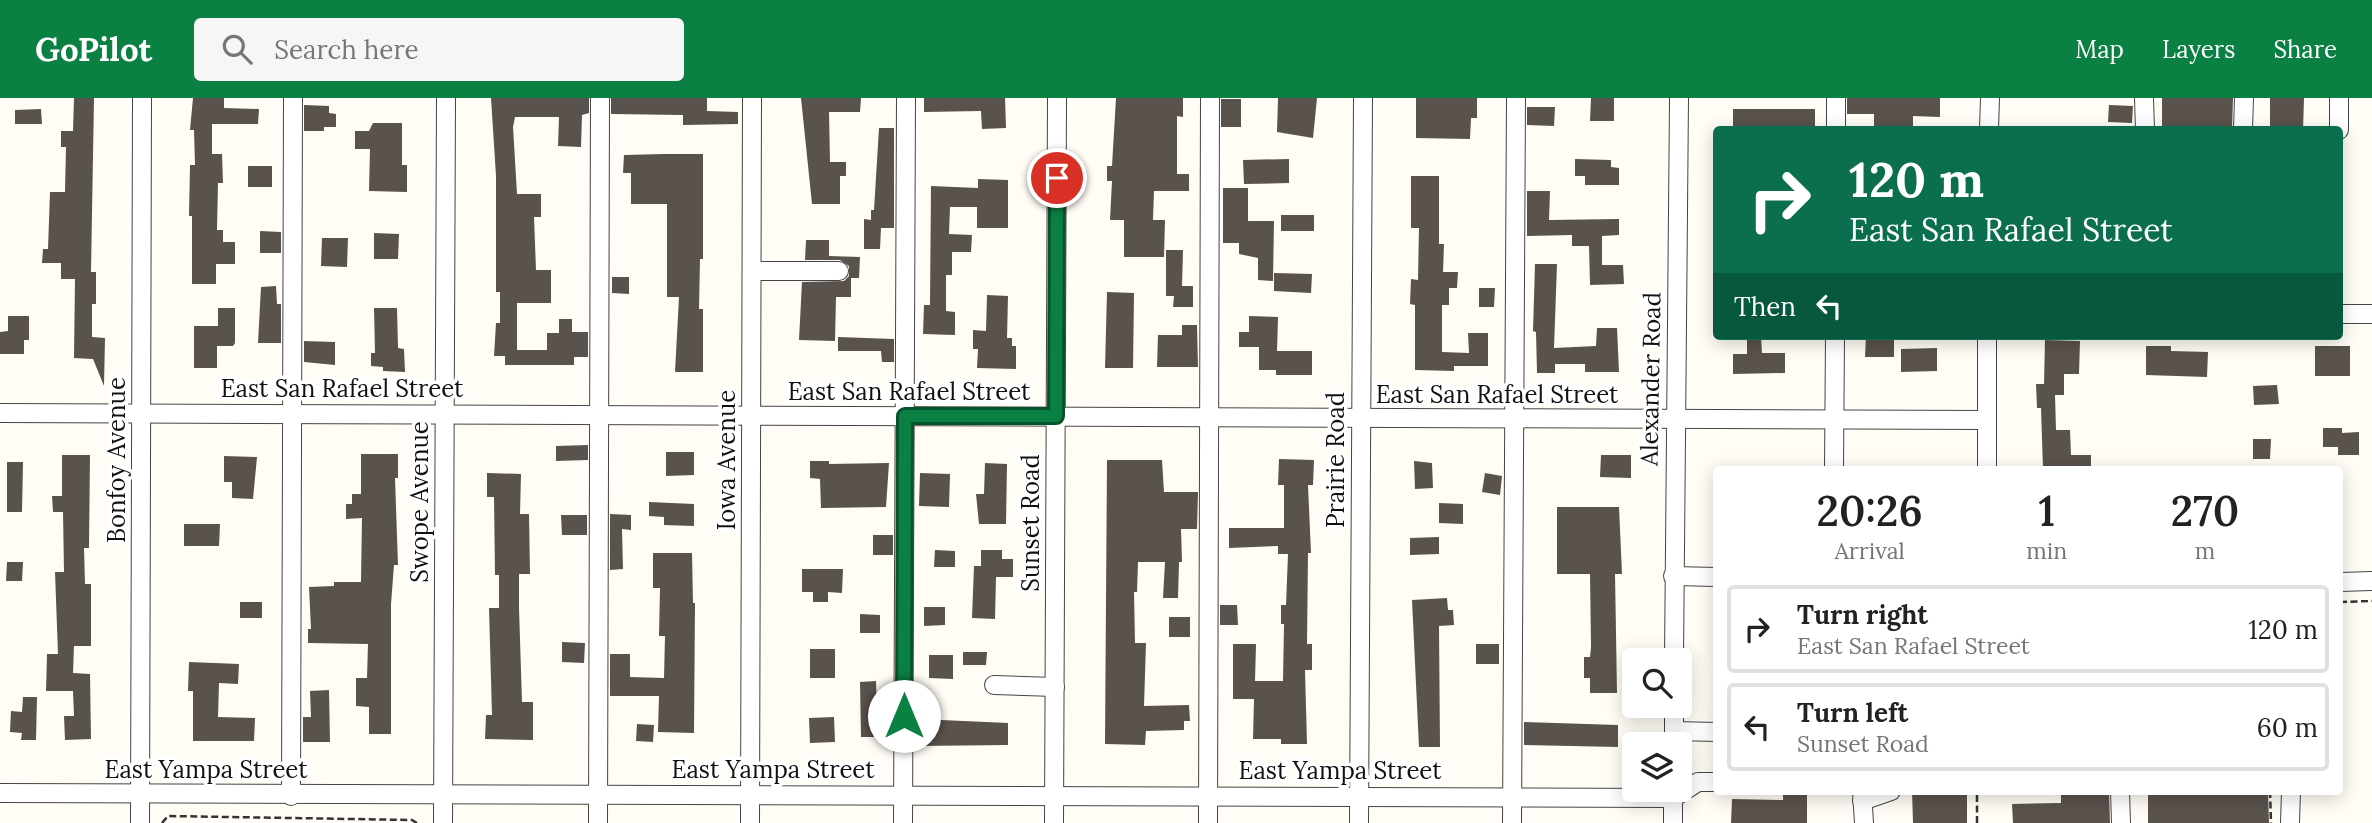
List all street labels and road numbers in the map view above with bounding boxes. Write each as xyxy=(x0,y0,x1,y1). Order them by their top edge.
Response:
street label: Alexander Road xyxy=(1633,292,1668,467)
street label: East San Rafael Street xyxy=(221,373,464,404)
street label: East San Rafael Street xyxy=(788,376,1031,407)
street label: Bonfoy Avenue xyxy=(101,377,132,543)
street label: East San Rafael Street xyxy=(1376,379,1619,410)
street label: Iowa Avenue xyxy=(711,390,742,530)
street label: Prairie Road xyxy=(1320,392,1351,528)
street label: Swope Avenue xyxy=(404,421,435,583)
street label: Sunset Road xyxy=(1015,454,1046,592)
street label: East Yampa Street xyxy=(105,754,308,785)
street label: East Yampa Street xyxy=(672,754,875,785)
street label: East Yampa Street xyxy=(1239,755,1442,786)

